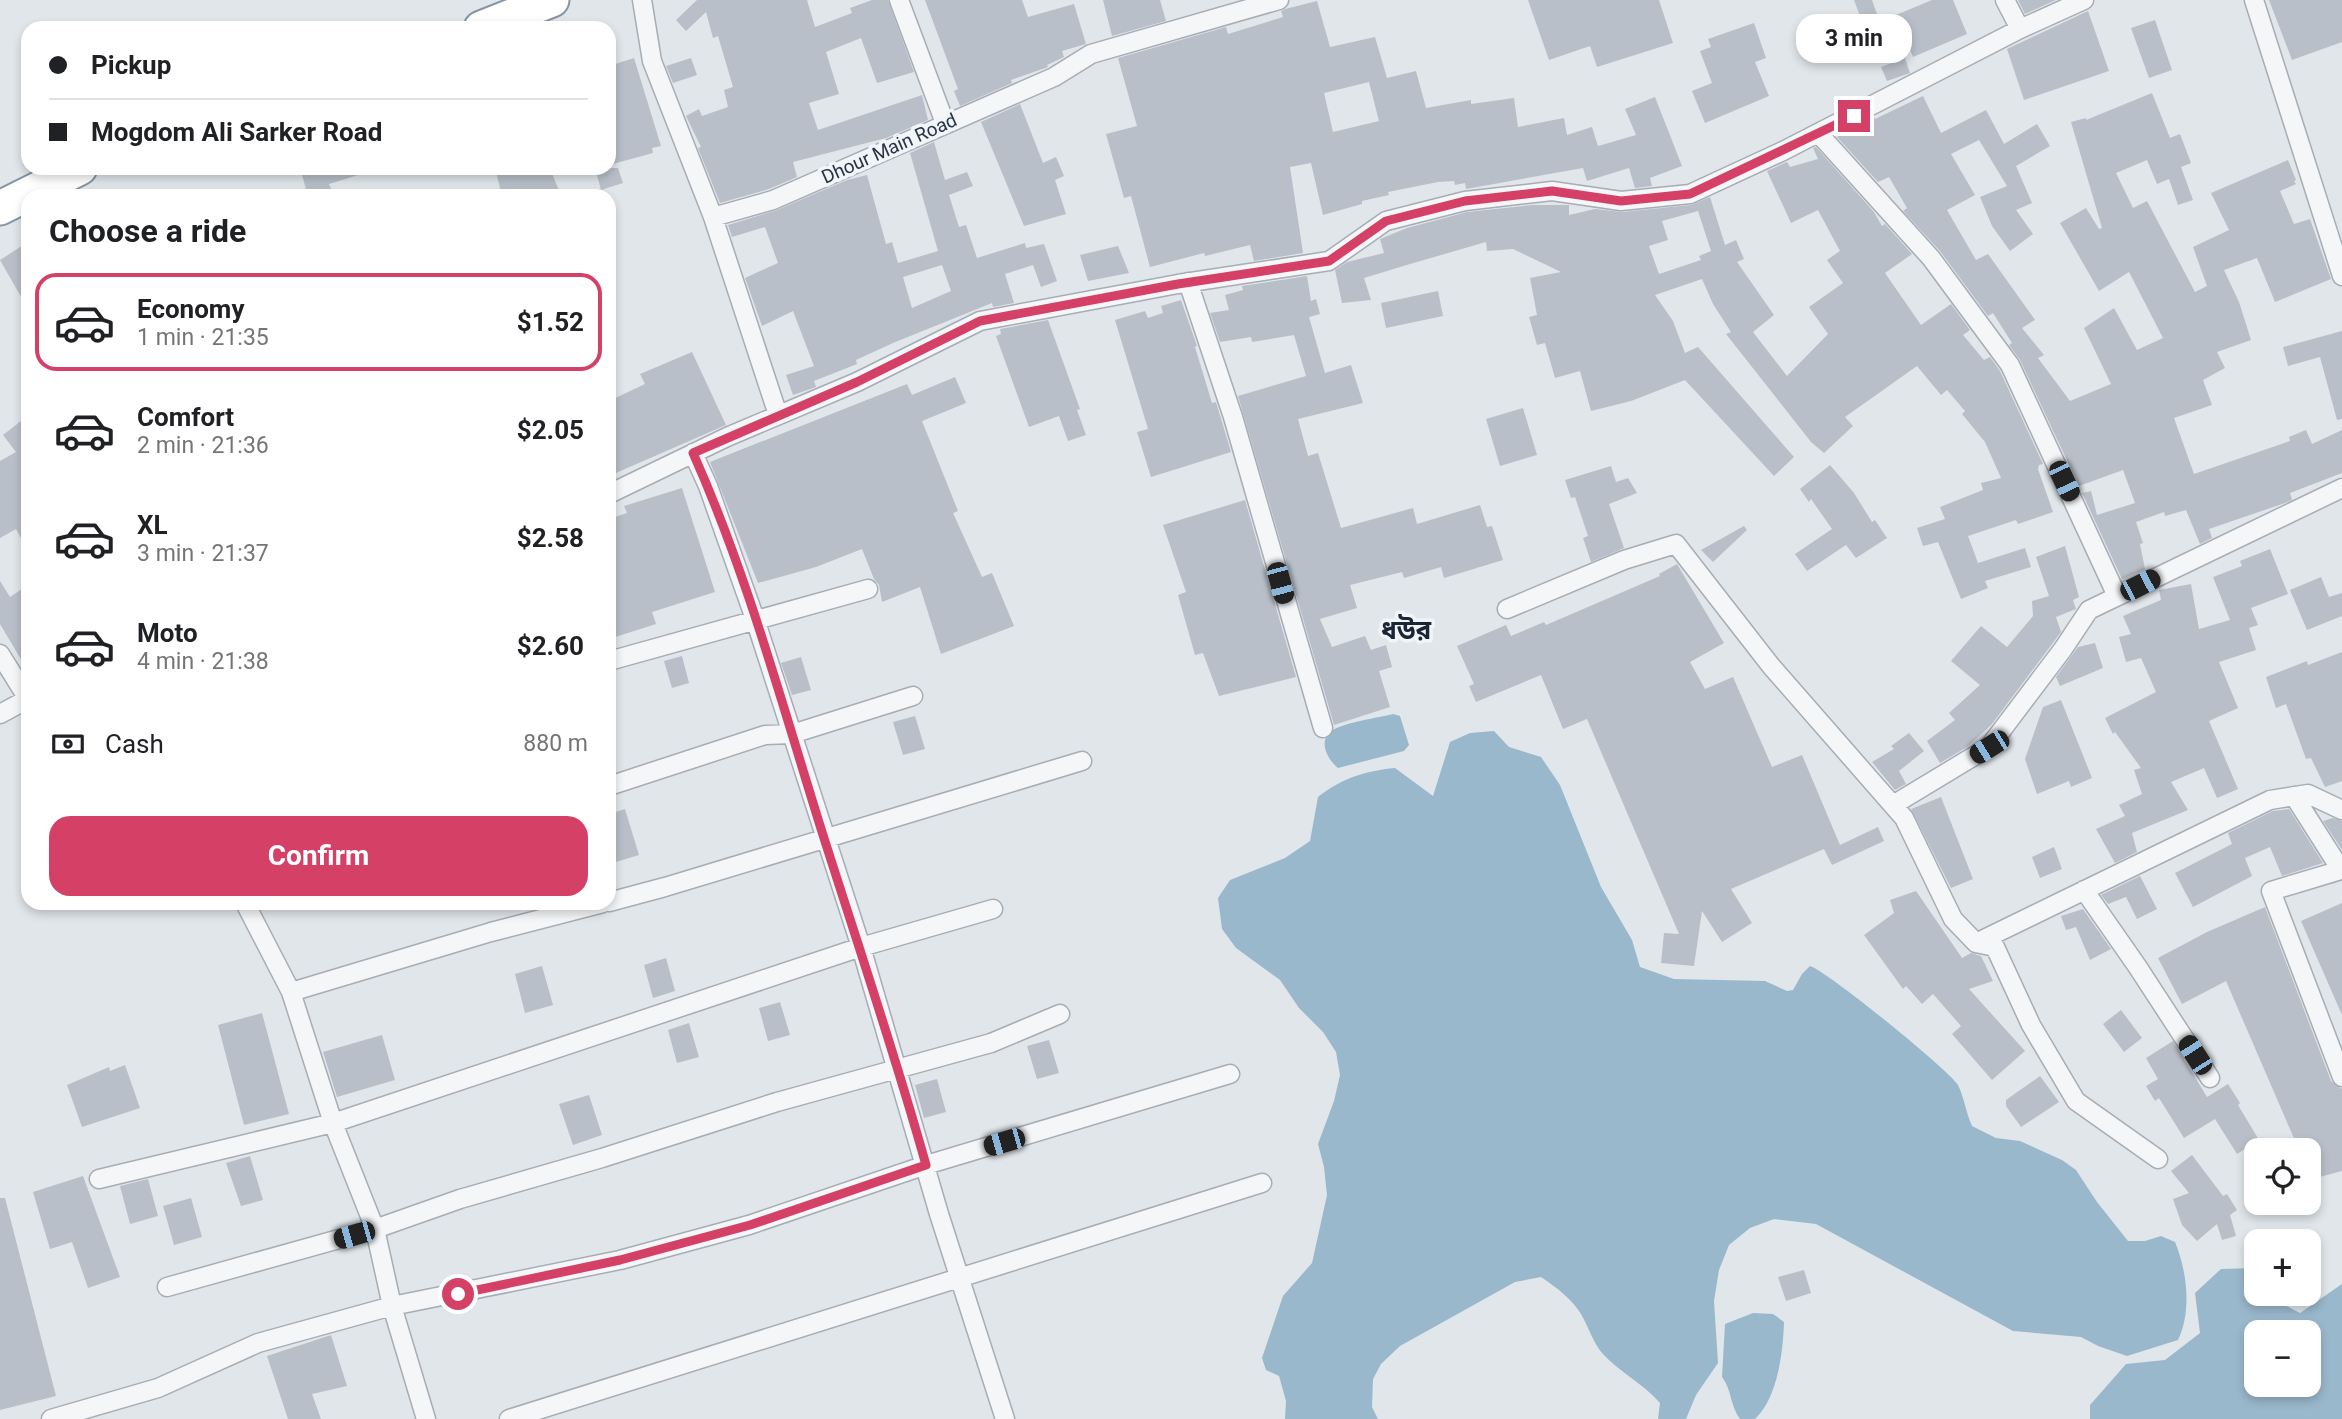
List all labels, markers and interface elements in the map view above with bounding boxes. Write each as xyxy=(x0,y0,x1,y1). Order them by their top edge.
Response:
callout: 3 min xyxy=(1796,15,1912,64)
text: 3 min xyxy=(1825,25,1883,52)
text: Pickup xyxy=(91,50,171,80)
route end xyxy=(1838,100,1870,132)
street label: Dhour Main Road xyxy=(818,108,960,189)
text: Mogdom Ali Sarker Road xyxy=(91,117,382,147)
text: Choose a ride xyxy=(49,212,246,250)
icon: car xyxy=(53,291,116,354)
text: Economy xyxy=(137,294,244,324)
text: $1.52 xyxy=(517,307,584,337)
text: 1 min · 21:35 xyxy=(137,324,269,351)
icon: car xyxy=(53,399,116,462)
text: Comfort xyxy=(137,402,234,432)
text: $2.05 xyxy=(517,415,584,445)
text: 2 min · 21:36 xyxy=(137,432,269,459)
car xyxy=(2046,458,2083,504)
icon: car xyxy=(53,507,116,570)
text: XL xyxy=(137,510,168,540)
text: $2.58 xyxy=(517,523,584,553)
text: 3 min · 21:37 xyxy=(137,540,269,567)
car xyxy=(1265,560,1296,606)
car xyxy=(2117,566,2164,604)
district label: ধউর xyxy=(1381,614,1431,645)
icon: car xyxy=(53,615,116,678)
text: Moto xyxy=(137,618,198,648)
text: $2.60 xyxy=(517,631,584,661)
text: 4 min · 21:38 xyxy=(137,648,269,675)
icon: cash xyxy=(49,725,87,763)
car xyxy=(1966,727,2013,767)
text: Cash xyxy=(105,729,164,759)
text: 880 m xyxy=(523,730,588,757)
button: Confirm xyxy=(49,816,588,896)
car xyxy=(2175,1032,2216,1078)
car xyxy=(981,1126,1028,1158)
map controls xyxy=(2244,1138,2321,1397)
button: locate xyxy=(2244,1138,2321,1215)
car xyxy=(331,1219,378,1251)
button: + xyxy=(2244,1229,2321,1306)
route start xyxy=(442,1278,474,1310)
button: − xyxy=(2244,1320,2321,1397)

